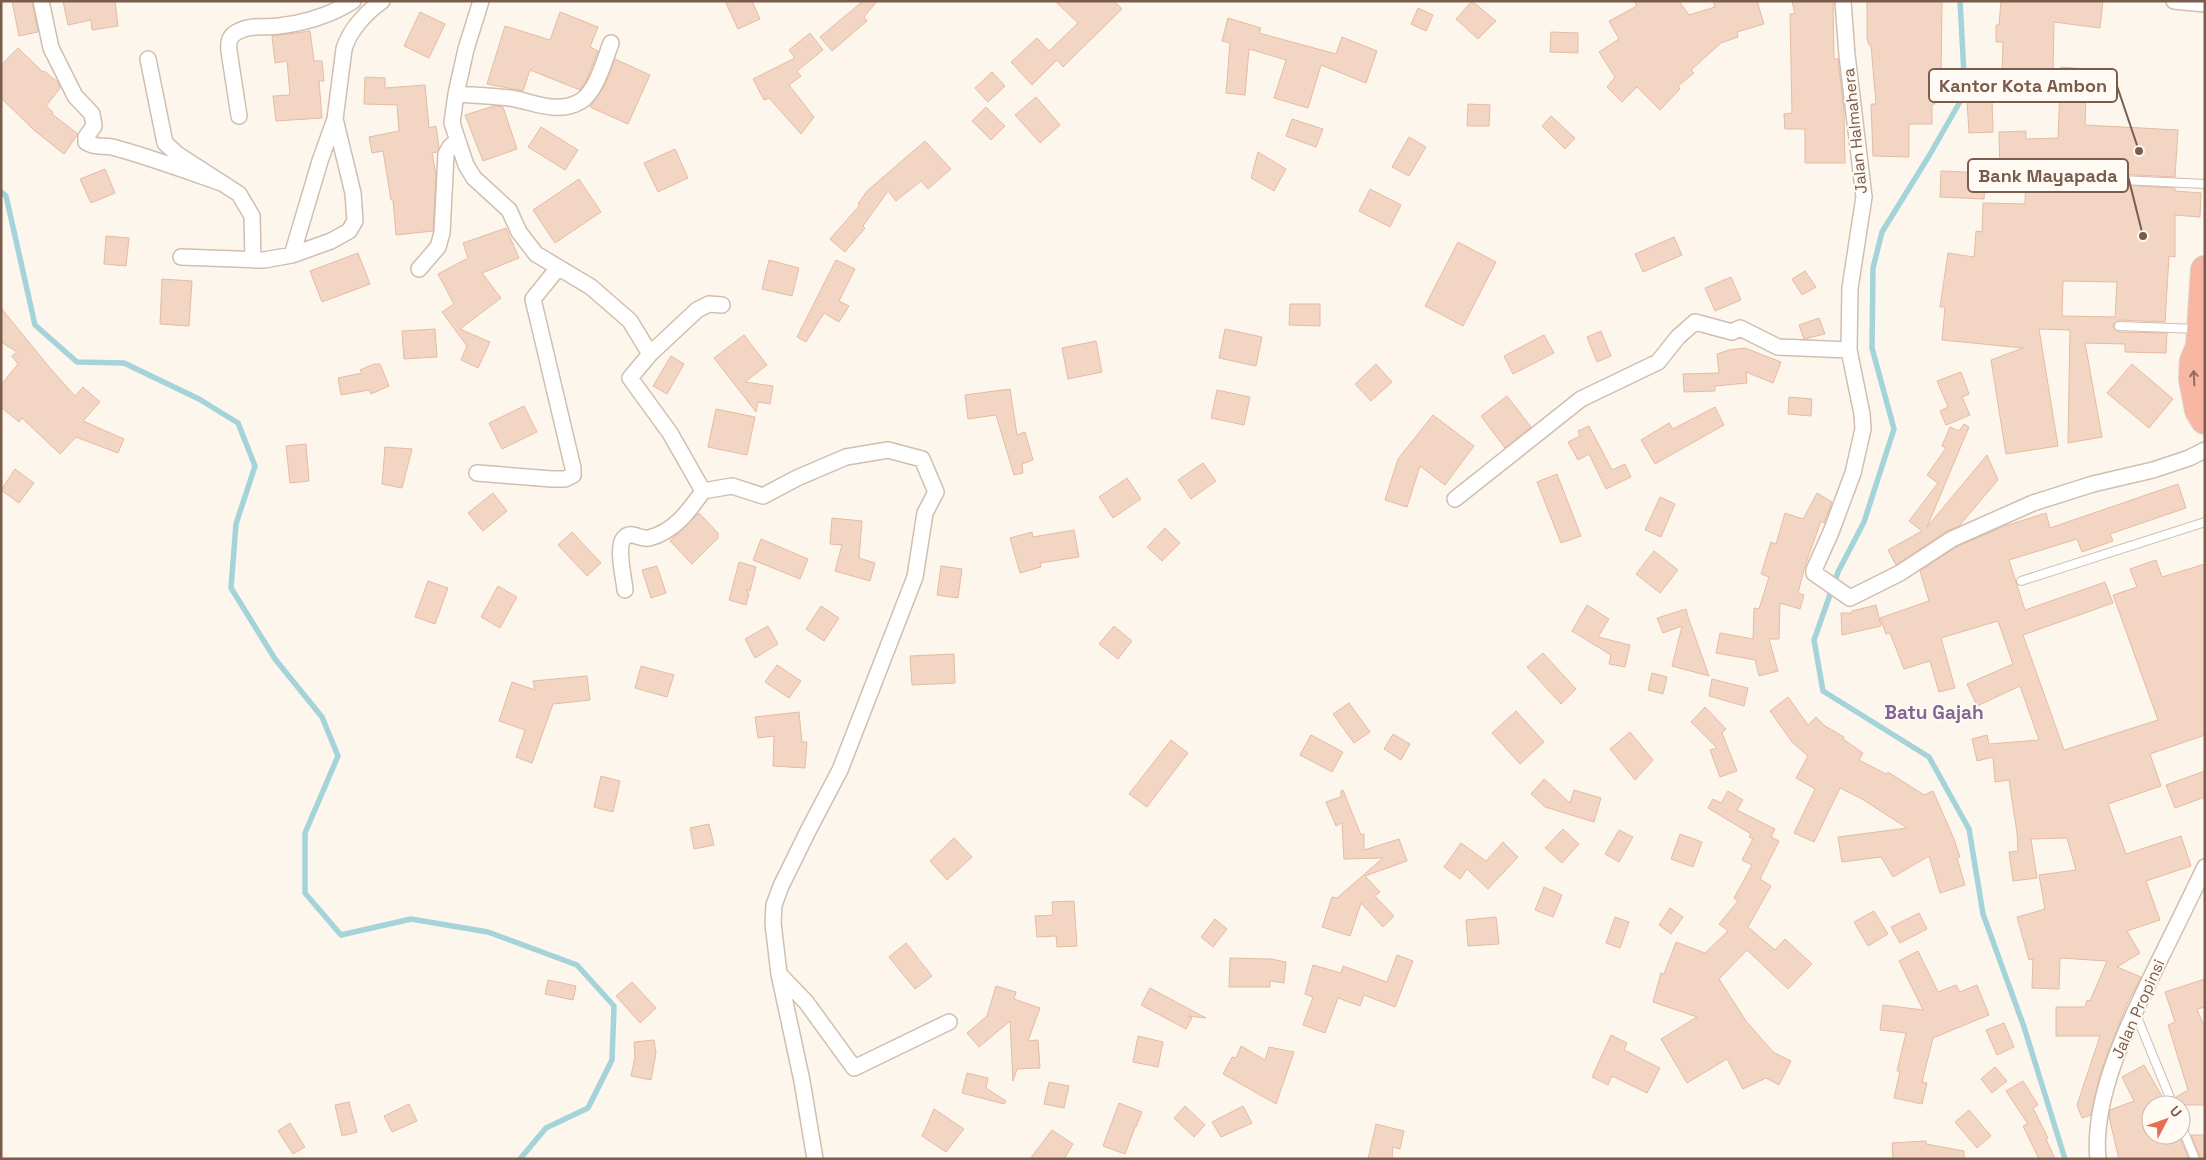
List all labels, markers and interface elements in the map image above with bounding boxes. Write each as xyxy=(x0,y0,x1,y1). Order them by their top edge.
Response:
street label: Jalan Halmahera xyxy=(1838,67,1872,195)
callout: Kantor Kota Ambon xyxy=(1929,69,2117,102)
text: Kantor Kota Ambon xyxy=(1939,74,2107,97)
callout: Bank Mayapada xyxy=(1968,159,2128,192)
text: Bank Mayapada xyxy=(1978,164,2118,187)
one-way arrow xyxy=(2189,370,2198,386)
district label: Batu Gajah xyxy=(1884,700,1984,725)
street label: Jalan Propinsi xyxy=(2107,956,2169,1062)
north arrow xyxy=(2141,1095,2191,1145)
text: U xyxy=(2166,1102,2186,1121)

